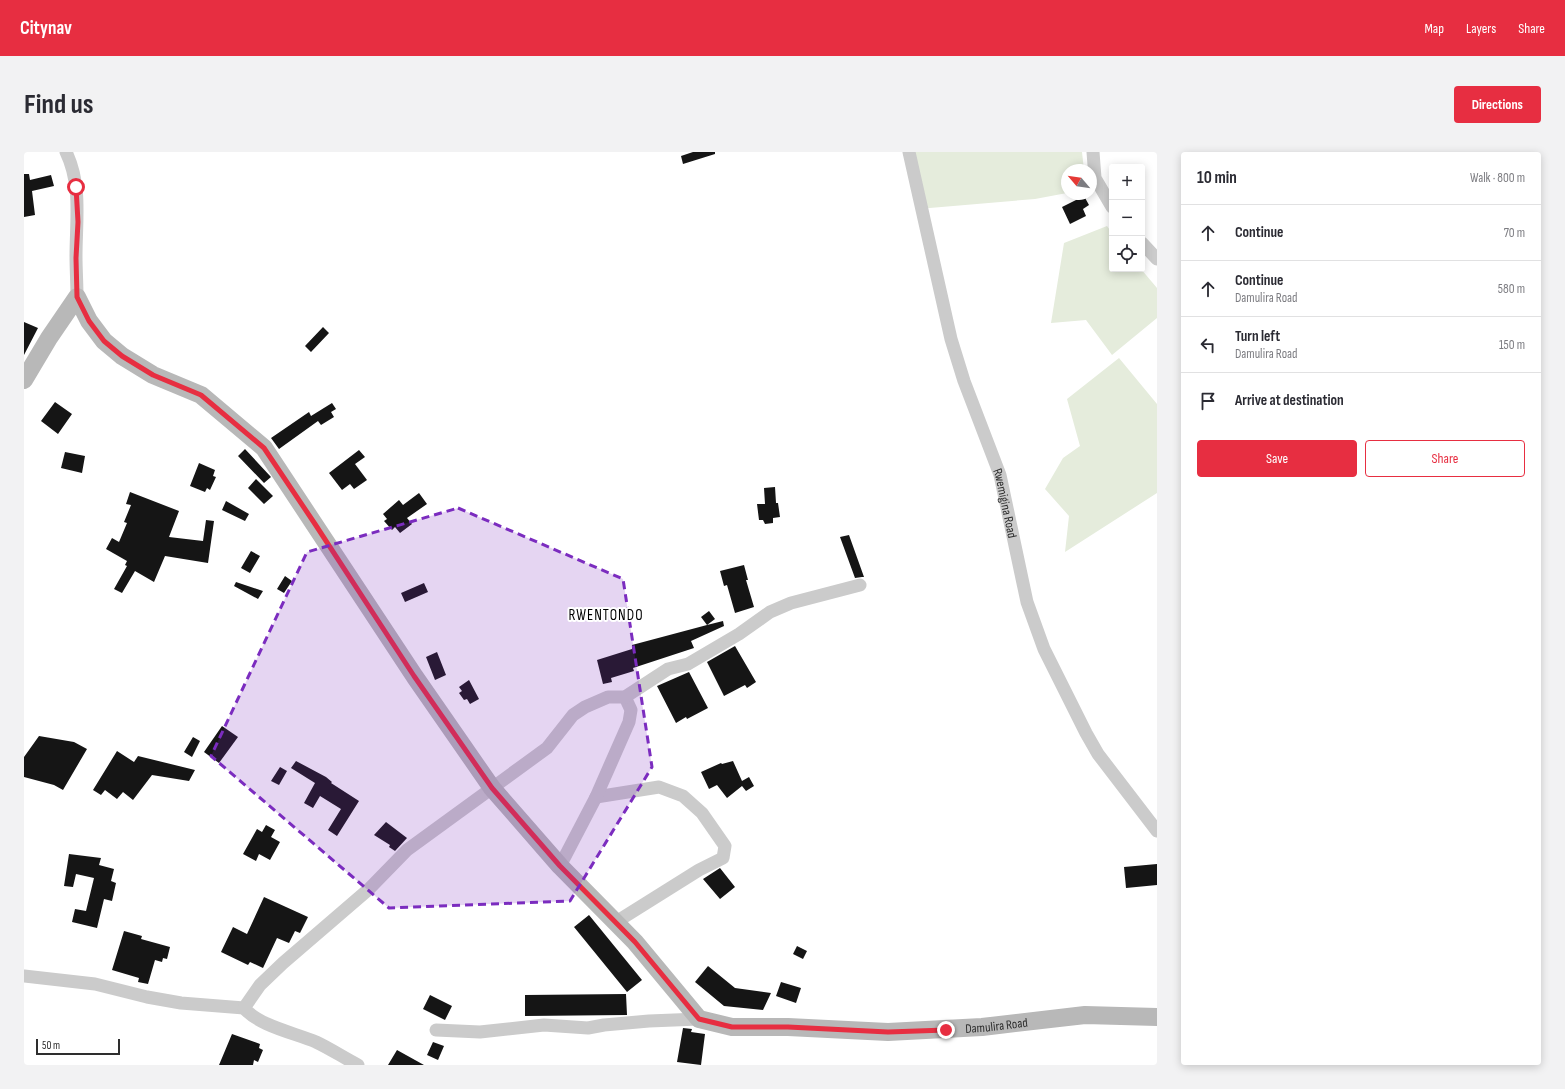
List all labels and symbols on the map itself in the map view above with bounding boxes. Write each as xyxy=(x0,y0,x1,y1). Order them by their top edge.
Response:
north arrow xyxy=(1061,164,1097,200)
route start xyxy=(67,178,85,196)
street label: Rwemigina Road xyxy=(989,466,1020,540)
district label: RWENTONDO xyxy=(568,606,644,625)
street label: Damulira Road xyxy=(965,1015,1029,1037)
route end xyxy=(937,1021,955,1039)
scale bar xyxy=(36,1037,120,1056)

